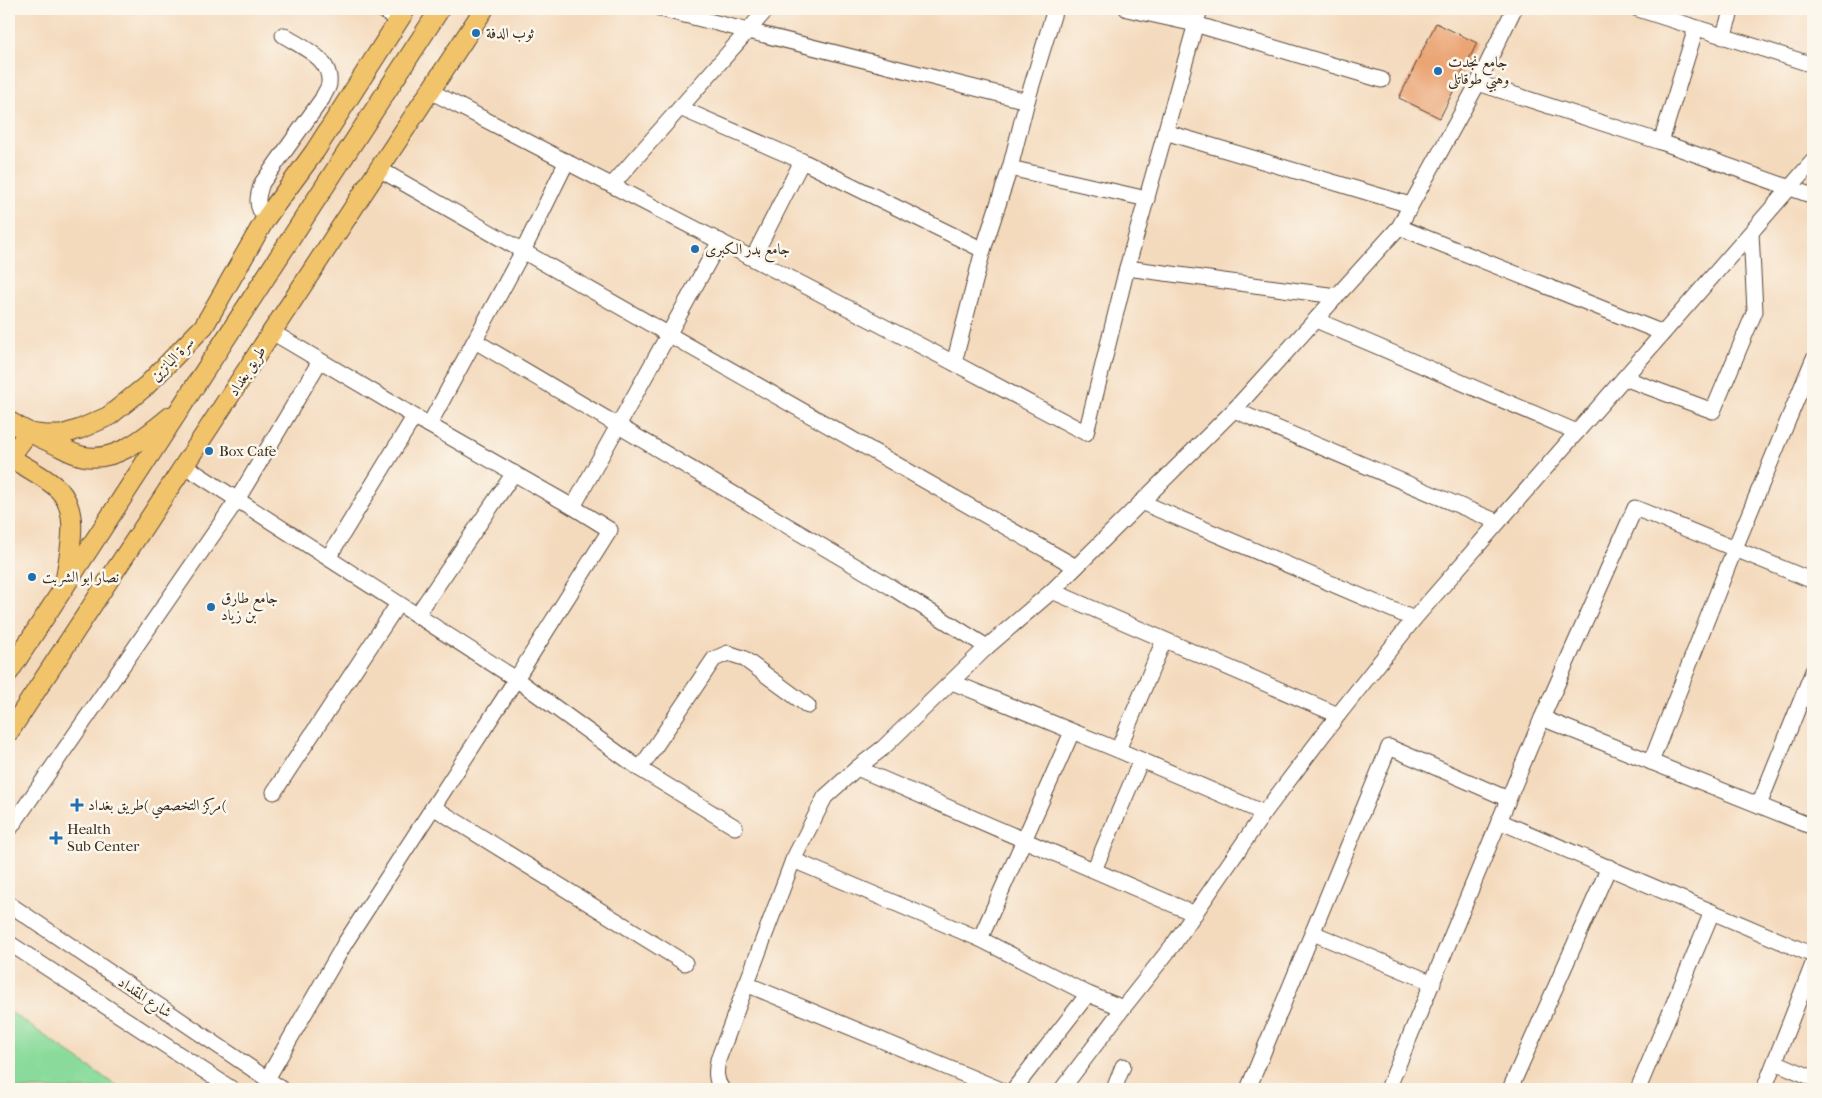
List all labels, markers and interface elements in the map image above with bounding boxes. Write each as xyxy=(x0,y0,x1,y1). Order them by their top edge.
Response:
place label: ثوب الدفة xyxy=(486,24,534,42)
marker: ثوب الدفة xyxy=(470,27,482,39)
place label: جامع نجدت وهبي طوقاتلى xyxy=(1448,53,1509,93)
marker: جامع نجدت وهبي طوقاتلى xyxy=(1432,65,1444,77)
place label: جامع بدر الكبرى xyxy=(705,240,790,263)
marker: جامع بدر الكبرى xyxy=(689,243,701,255)
street label: سرة البانزين xyxy=(146,333,198,386)
street label: طريق بغداد xyxy=(224,343,271,400)
place label: Box Cafe xyxy=(219,442,277,460)
marker: Box Cafe xyxy=(203,445,215,457)
place label: نصار ابو الشربت xyxy=(42,568,119,587)
marker: نصار ابو الشربت xyxy=(26,571,38,583)
place label: جامع طارق بن زياد xyxy=(221,589,278,624)
marker: جامع طارق بن زياد xyxy=(205,601,217,613)
place label: مركز التخصصي )طريق بغداد( xyxy=(88,796,227,819)
marker: مركز التخصصي )طريق بغداد( xyxy=(70,798,84,812)
place label: Health Sub Center xyxy=(67,820,140,855)
marker: Health Sub Center xyxy=(49,831,63,845)
street label: شارع المقداد xyxy=(113,973,175,1025)

